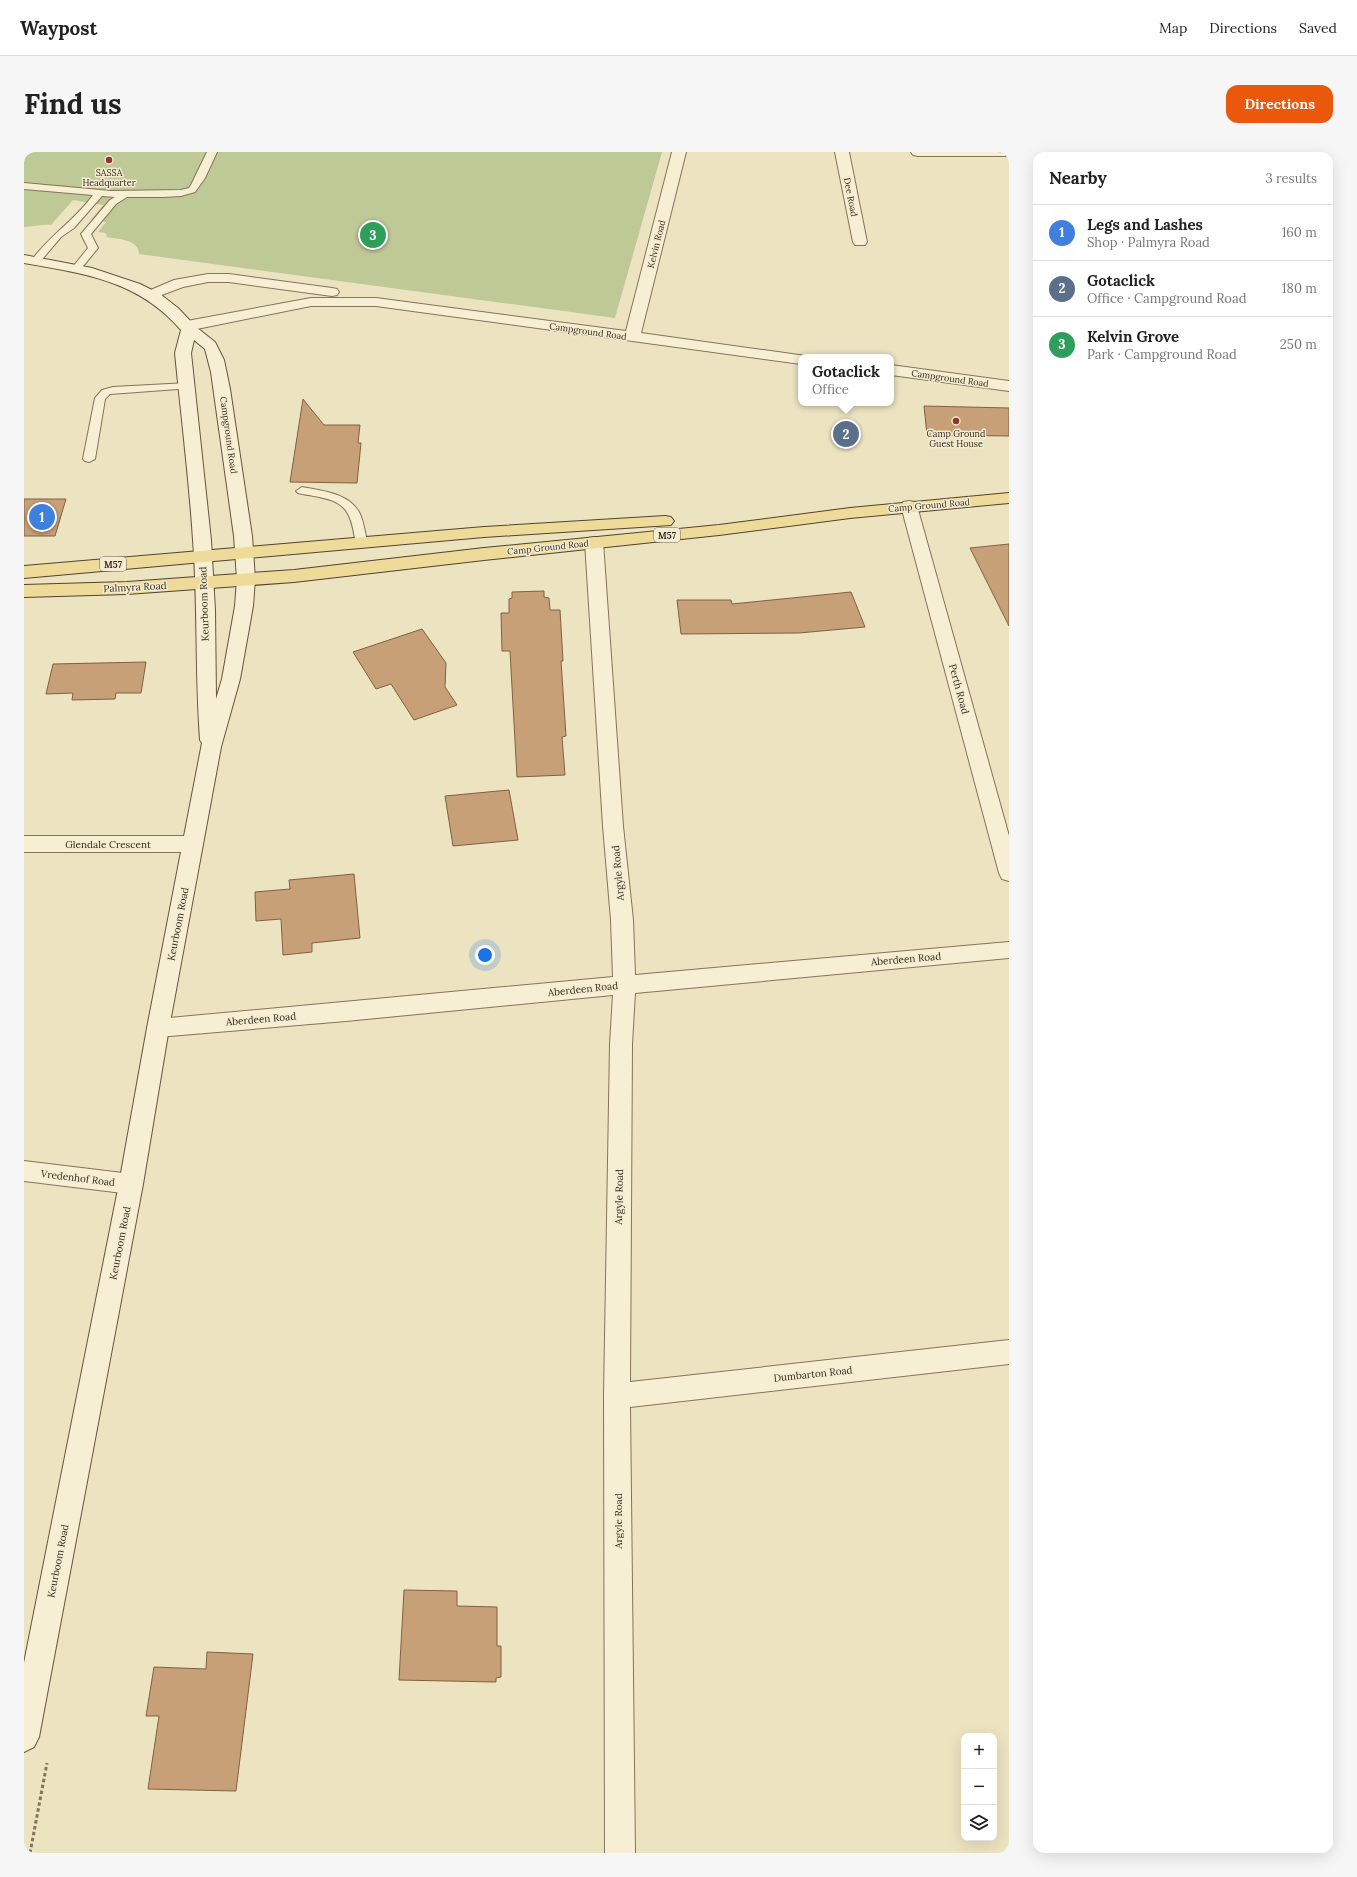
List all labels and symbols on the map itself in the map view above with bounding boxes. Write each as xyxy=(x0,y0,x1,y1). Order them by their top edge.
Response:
marker: SASSA Headquarter xyxy=(104,155,114,165)
place label: SASSA Headquarter xyxy=(82,167,136,188)
street label: Dee Road xyxy=(842,176,860,218)
street label: Kelvin Road xyxy=(645,218,667,269)
pin: 3 xyxy=(360,220,386,250)
street label: Campground Road xyxy=(549,320,628,342)
street label: Campground Road xyxy=(911,367,990,389)
street label: Campground Road xyxy=(218,396,240,475)
marker: Camp Ground Guest House xyxy=(951,416,961,426)
pin: 2 xyxy=(833,419,859,449)
place label: Camp Ground Guest House xyxy=(927,428,986,449)
street label: Camp Ground Road xyxy=(888,496,971,514)
pin: 1 xyxy=(29,502,55,532)
road number: M57 xyxy=(654,528,680,542)
street label: Camp Ground Road xyxy=(507,537,590,557)
road number: M57 xyxy=(100,557,126,571)
street label: Keurboom Road xyxy=(196,566,212,642)
street label: Palmyra Road xyxy=(103,579,167,595)
street label: Perth Road xyxy=(946,662,972,716)
street label: Glendale Crescent xyxy=(65,838,151,851)
street label: Argyle Road xyxy=(609,845,627,902)
street label: Keurboom Road xyxy=(164,886,192,962)
your location xyxy=(475,945,495,965)
street label: Aberdeen Road xyxy=(869,949,942,969)
street label: Aberdeen Road xyxy=(546,979,619,999)
street label: Aberdeen Road xyxy=(224,1009,297,1029)
street label: Vredenhof Road xyxy=(39,1167,116,1189)
street label: Argyle Road xyxy=(612,1169,626,1226)
street label: Keurboom Road xyxy=(106,1205,134,1281)
street label: Dumbarton Road xyxy=(773,1363,853,1385)
street label: Argyle Road xyxy=(612,1493,625,1550)
street label: Keurboom Road xyxy=(44,1523,72,1599)

